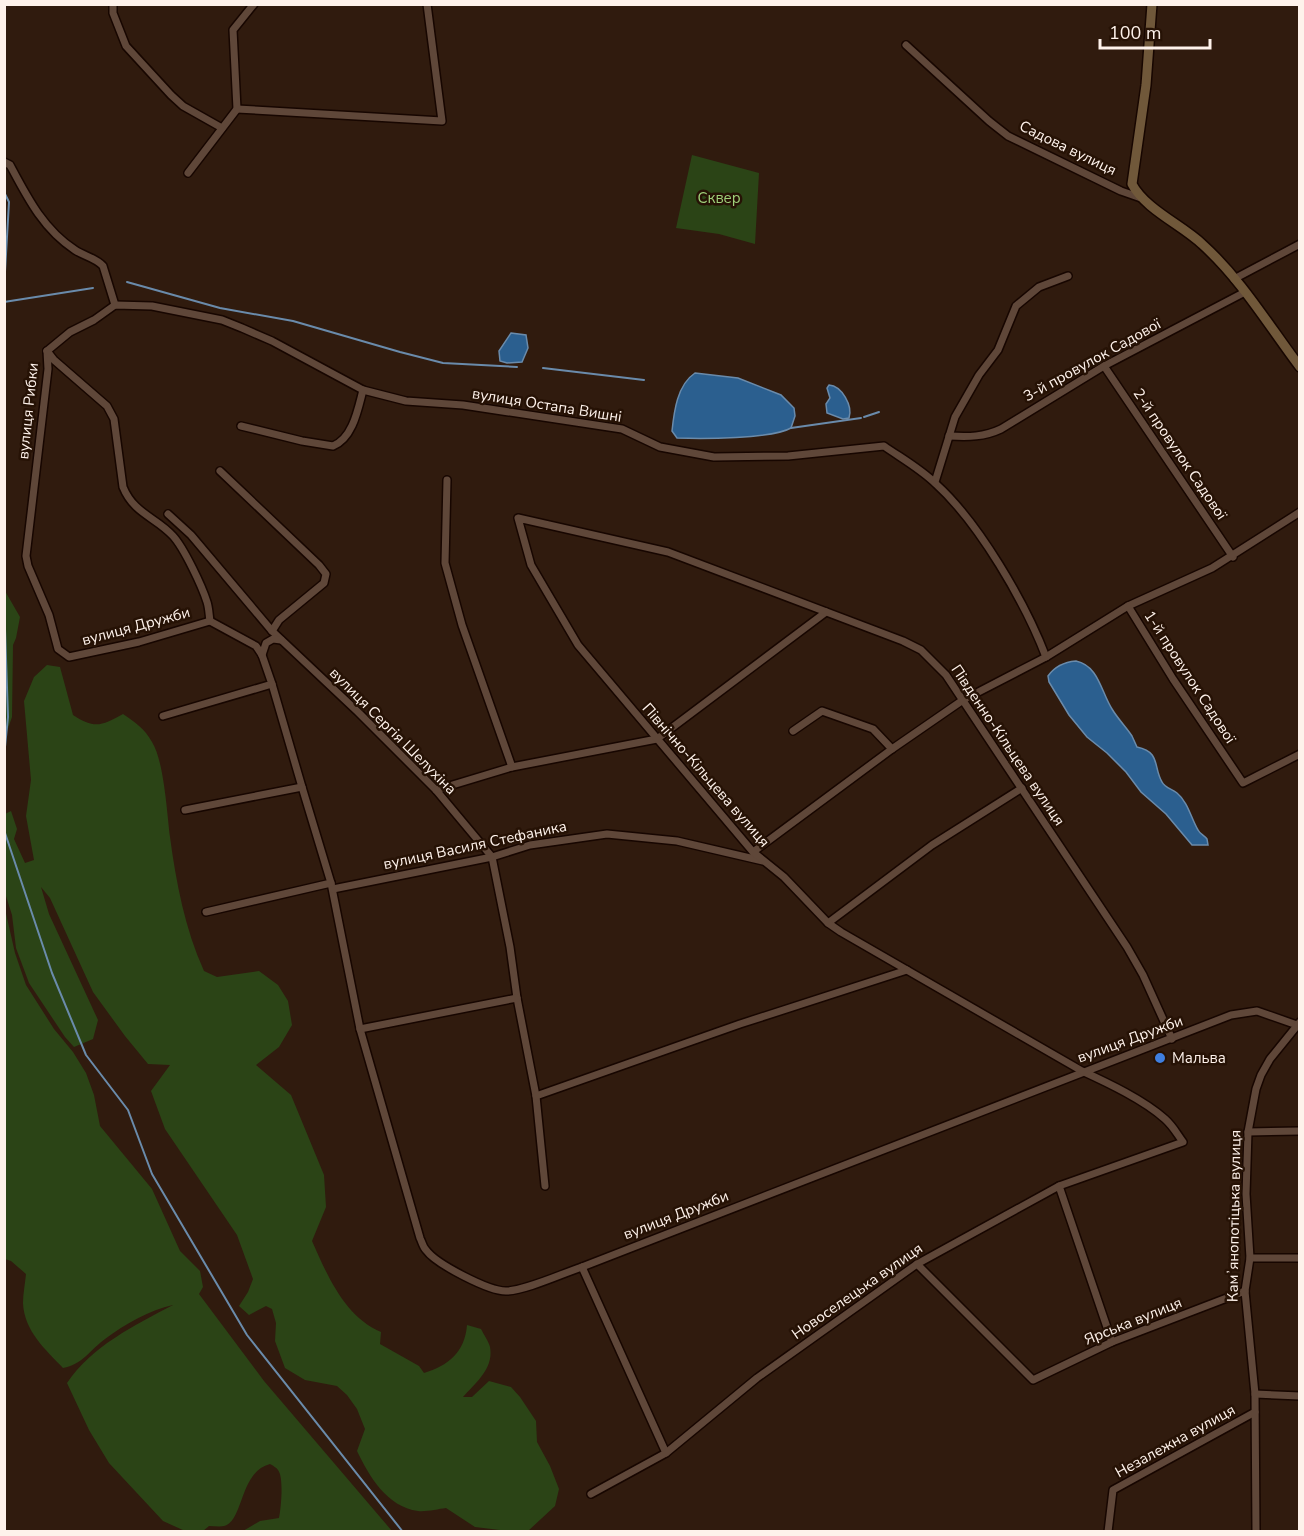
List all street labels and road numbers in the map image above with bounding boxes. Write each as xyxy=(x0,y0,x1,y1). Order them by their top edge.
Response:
street label: Садова вулиця xyxy=(1016,116,1120,180)
street label: 3-й провулок Садової xyxy=(1020,314,1165,406)
street label: вулиця Рибки xyxy=(13,362,43,460)
street label: вулиця Остапа Вишні xyxy=(471,383,623,427)
street label: 2-й провулок Садової xyxy=(1129,384,1232,524)
street label: вулиця Дружби xyxy=(80,602,192,650)
street label: 1-й провулок Садової xyxy=(1140,607,1241,747)
street label: Південно-Кільцева вулиця xyxy=(947,661,1069,829)
street label: вулиця Сергія Шелухіна xyxy=(325,663,461,799)
street label: Північно-Кільцева вулиця xyxy=(638,699,774,851)
street label: вулиця Василя Стефаника xyxy=(381,816,569,874)
street label: вулиця Дружби xyxy=(1074,1011,1186,1067)
street label: Камʼянопотіцька вулиця xyxy=(1222,1130,1246,1302)
street label: вулиця Дружби xyxy=(620,1186,732,1244)
street label: Новоселецька вулиця xyxy=(788,1238,926,1344)
street label: Ярська вулиця xyxy=(1081,1292,1185,1350)
street label: Незалежна вулиця xyxy=(1111,1400,1239,1482)

